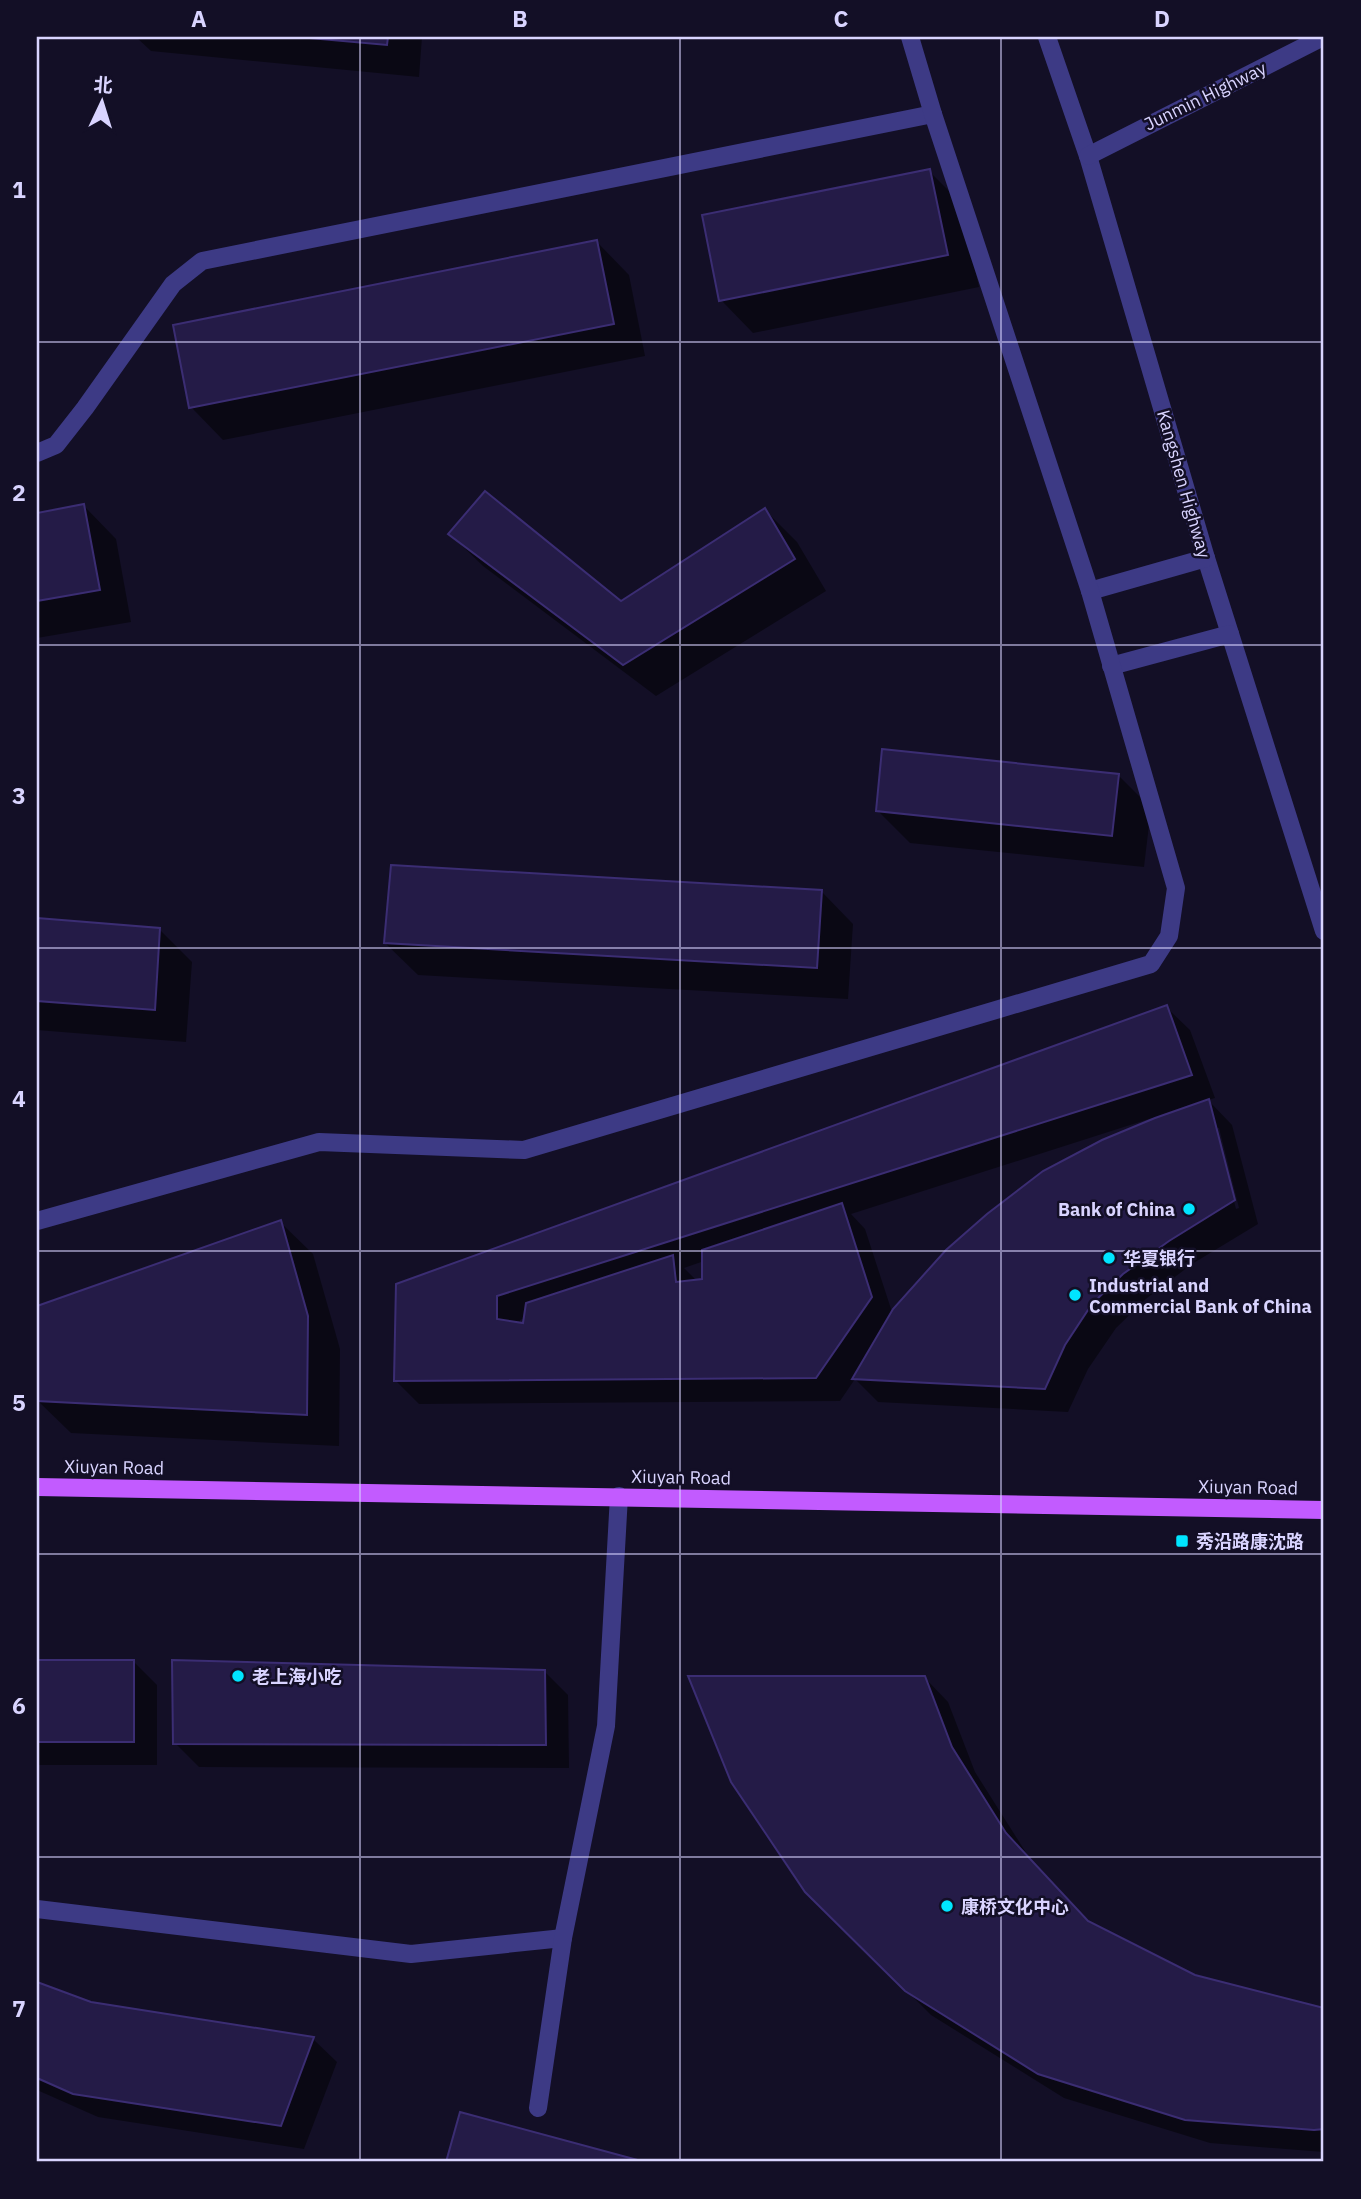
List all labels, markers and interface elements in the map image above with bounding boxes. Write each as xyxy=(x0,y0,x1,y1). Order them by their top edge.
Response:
text: A xyxy=(191,3,207,33)
text: B xyxy=(512,3,528,33)
text: C xyxy=(834,3,849,33)
text: D xyxy=(1154,3,1170,33)
street label: Junmin Highway xyxy=(1140,56,1270,136)
north arrow xyxy=(66,66,136,136)
text: 北 xyxy=(93,72,114,98)
text: 1 xyxy=(12,174,26,204)
street label: Kangshen Highway xyxy=(1152,407,1216,561)
text: 2 xyxy=(12,477,26,507)
text: 3 xyxy=(12,780,26,810)
text: 4 xyxy=(12,1083,26,1113)
place label: Bank of China xyxy=(1058,1198,1175,1221)
marker: Bank of China xyxy=(1181,1201,1197,1217)
place label: 华夏银行 xyxy=(1123,1247,1195,1270)
marker: 华夏银行 xyxy=(1101,1250,1117,1266)
place label: Industrial and Commercial Bank of China xyxy=(1089,1274,1312,1318)
marker: Industrial and Commercial Bank of China xyxy=(1067,1287,1083,1303)
text: 5 xyxy=(12,1387,26,1417)
street label: Xiuyan Road xyxy=(64,1455,164,1479)
street label: Xiuyan Road xyxy=(631,1465,731,1489)
street label: Xiuyan Road xyxy=(1198,1475,1298,1499)
place label: 秀沿路康沈路 xyxy=(1196,1530,1304,1553)
marker: 秀沿路康沈路 xyxy=(1174,1533,1190,1549)
place label: 老上海小吃 xyxy=(252,1665,342,1688)
marker: 老上海小吃 xyxy=(230,1668,246,1684)
text: 6 xyxy=(12,1690,26,1720)
place label: 康桥文化中心 xyxy=(961,1895,1069,1918)
marker: 康桥文化中心 xyxy=(939,1898,955,1914)
text: 7 xyxy=(12,1993,26,2023)

